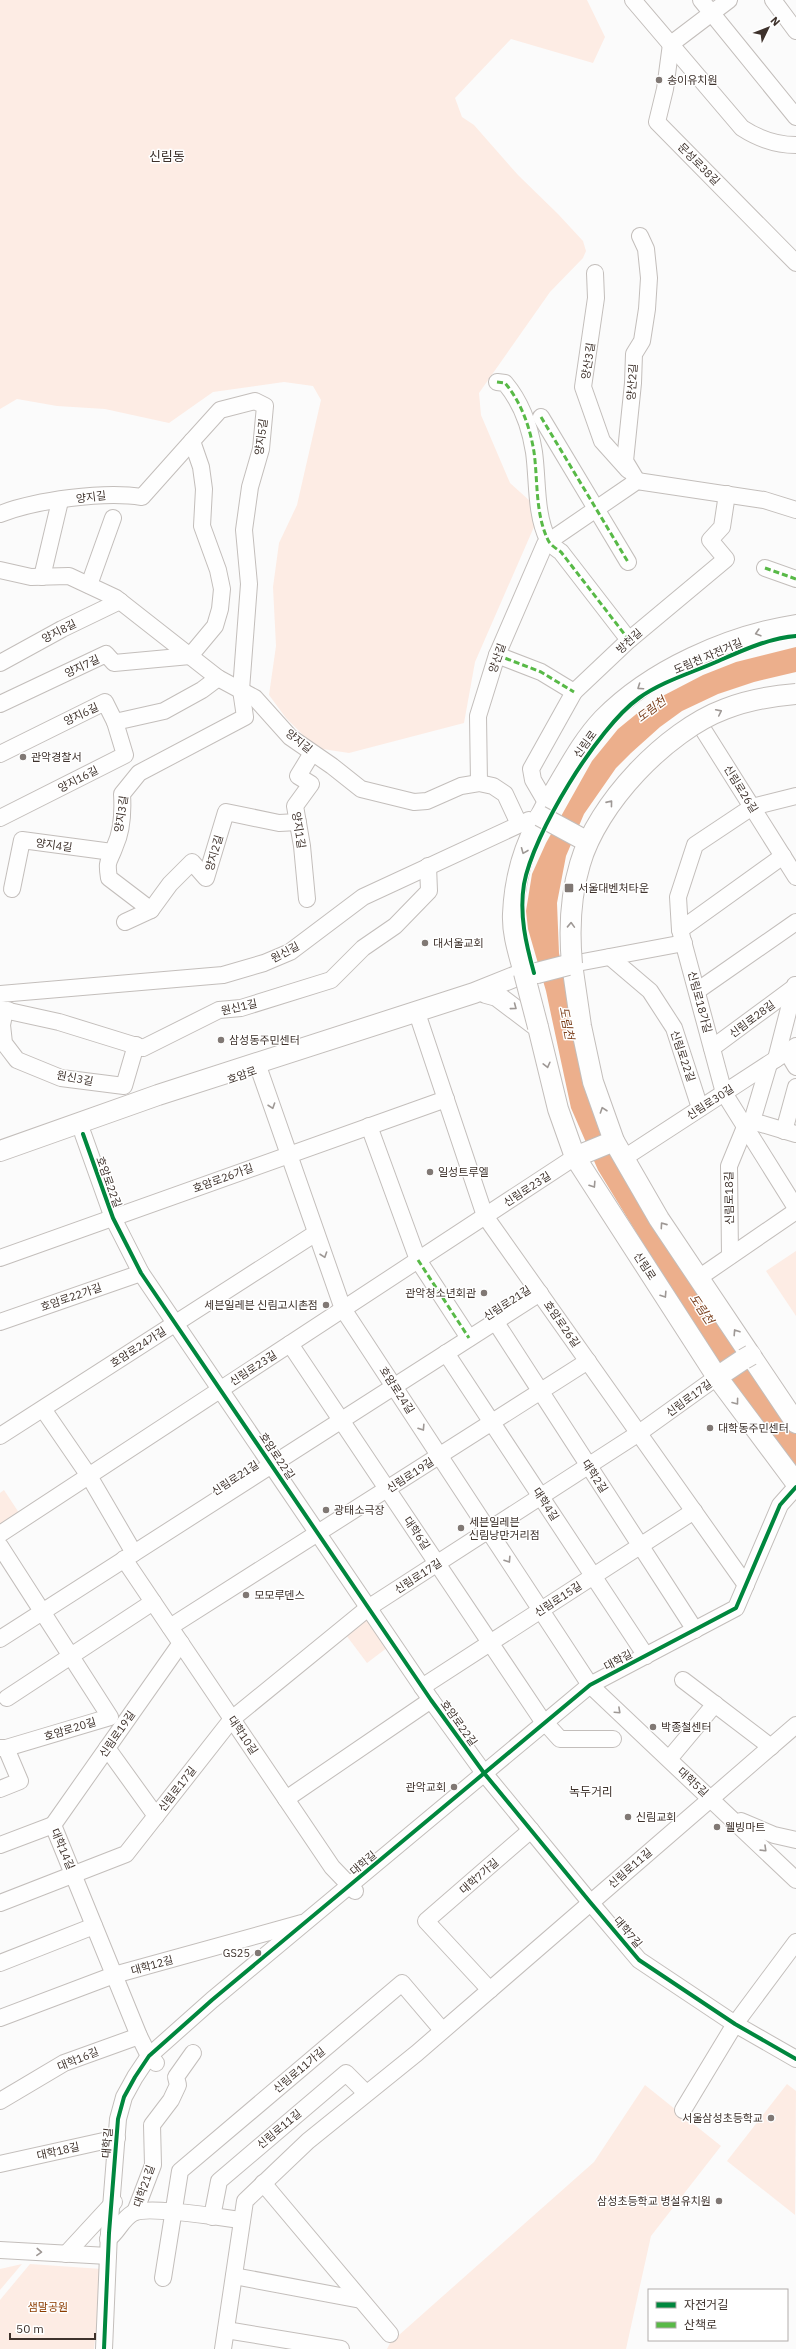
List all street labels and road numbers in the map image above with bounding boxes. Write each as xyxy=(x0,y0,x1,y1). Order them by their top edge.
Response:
street label: 문성로38길 xyxy=(675,140,723,188)
street label: 양산3길 xyxy=(578,342,598,380)
street label: 양산2길 xyxy=(624,363,640,401)
street label: 양지5길 xyxy=(251,418,271,456)
street label: 양지길 xyxy=(75,488,107,506)
street label: 양지8길 xyxy=(39,616,79,646)
street label: 방천길 xyxy=(613,626,645,656)
street label: 도림천 자전거길 xyxy=(671,635,745,677)
street label: 양산길 xyxy=(485,641,509,675)
street label: 양지7길 xyxy=(62,652,102,680)
street label: 양지6길 xyxy=(61,700,101,728)
street label: 양지길 xyxy=(283,726,315,756)
street label: 신림로 xyxy=(570,728,600,760)
street label: 양지16길 xyxy=(55,763,101,795)
street label: 신림로26길 xyxy=(721,763,761,815)
street label: 양지3길 xyxy=(111,795,131,833)
street label: 양지1길 xyxy=(289,811,309,849)
street label: 양지2길 xyxy=(202,833,226,873)
street label: 양지4길 xyxy=(35,835,73,855)
street label: 원신길 xyxy=(268,939,302,965)
street label: 신림로18가길 xyxy=(685,969,715,1035)
street label: 원신1길 xyxy=(219,996,259,1018)
street label: 신림로28길 xyxy=(726,997,778,1041)
street label: 신림로22길 xyxy=(668,1028,698,1084)
street label: 호암로 xyxy=(225,1063,259,1087)
street label: 원신3길 xyxy=(56,1068,94,1088)
street label: 신림로30길 xyxy=(684,1082,736,1122)
street label: 호암로22길 xyxy=(93,1154,125,1210)
street label: 호암로26가길 xyxy=(191,1161,255,1195)
street label: 신림로23길 xyxy=(501,1169,553,1209)
street label: 신림로18길 xyxy=(722,1171,736,1225)
street label: 신림로 xyxy=(631,1249,659,1283)
street label: 호암로22가길 xyxy=(39,1280,103,1314)
street label: 신림로21길 xyxy=(481,1283,533,1323)
street label: 호암로26길 xyxy=(541,1298,583,1350)
street label: 호암로24가길 xyxy=(107,1324,169,1370)
street label: 신림로23길 xyxy=(227,1348,279,1388)
street label: 호암로24길 xyxy=(377,1364,417,1416)
street label: 신림로17길 xyxy=(663,1377,715,1419)
street label: 호암로22길 xyxy=(256,1430,298,1482)
street label: 신림로19길 xyxy=(384,1455,436,1495)
street label: 대학2길 xyxy=(579,1457,611,1495)
street label: 신림로21길 xyxy=(209,1458,261,1498)
street label: 대학4길 xyxy=(530,1485,562,1523)
street label: 대학6길 xyxy=(401,1514,433,1552)
street label: 신림로17길 xyxy=(392,1556,444,1596)
street label: 신림로15길 xyxy=(532,1579,584,1619)
street label: 대학길 xyxy=(601,1647,635,1673)
street label: 호암로22길 xyxy=(438,1697,480,1749)
street label: 신림로19길 xyxy=(96,1708,138,1760)
street label: 대학10길 xyxy=(225,1713,261,1757)
street label: 호암로20길 xyxy=(42,1714,98,1744)
street label: 신림로17길 xyxy=(155,1764,199,1814)
street label: 대학5길 xyxy=(675,1764,711,1800)
street label: 대학14길 xyxy=(48,1826,78,1872)
street label: 신림로11길 xyxy=(605,1845,655,1891)
street label: 대학길 xyxy=(347,1848,379,1878)
street label: 대학7가길 xyxy=(457,1855,501,1897)
street label: 대학7길 xyxy=(611,1913,645,1951)
street label: 대학12길 xyxy=(129,1952,175,1978)
street label: 대학16길 xyxy=(55,2044,101,2074)
street label: 신림로11가길 xyxy=(270,2044,328,2096)
street label: 신림로11길 xyxy=(254,2106,304,2152)
street label: 대학길 xyxy=(99,2127,115,2159)
street label: 대학18길 xyxy=(35,2139,81,2163)
street label: 대학21길 xyxy=(130,2163,158,2209)

